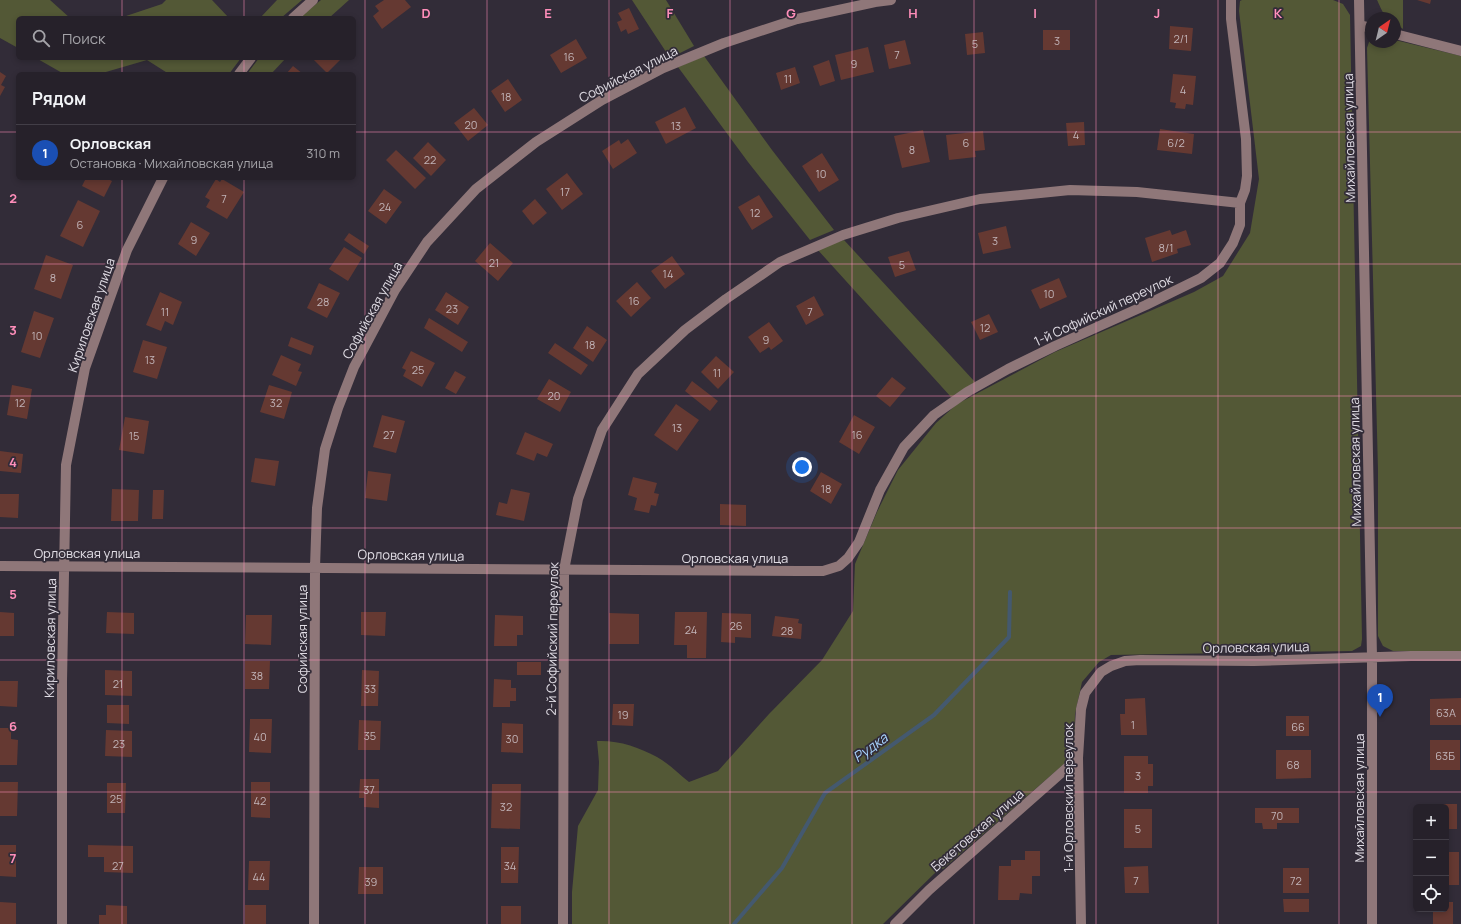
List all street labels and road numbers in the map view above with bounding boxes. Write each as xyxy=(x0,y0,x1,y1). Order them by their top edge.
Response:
street label: Софийская улица xyxy=(576,41,680,107)
street label: Михайловская улица xyxy=(1339,73,1359,203)
street label: Кириловская улица xyxy=(63,255,119,375)
street label: Софийская улица xyxy=(338,258,406,362)
street label: 1-й Софийский переулок xyxy=(1031,270,1176,350)
street label: Михайловская улица xyxy=(1345,397,1365,527)
street label: Орловская улица xyxy=(34,544,140,562)
street label: Орловская улица xyxy=(358,545,464,565)
street label: Орловская улица xyxy=(682,549,788,567)
street label: 2-й Софийский переулок xyxy=(542,562,562,716)
street label: Кириловская улица xyxy=(40,578,60,698)
street label: Софийская улица xyxy=(293,585,311,693)
street label: Орловская улица xyxy=(1203,637,1309,657)
street label: 1-й Орловский переулок xyxy=(1059,723,1077,873)
street label: Михайловская улица xyxy=(1350,733,1368,863)
street label: Бекетовская улица xyxy=(927,785,1027,875)

